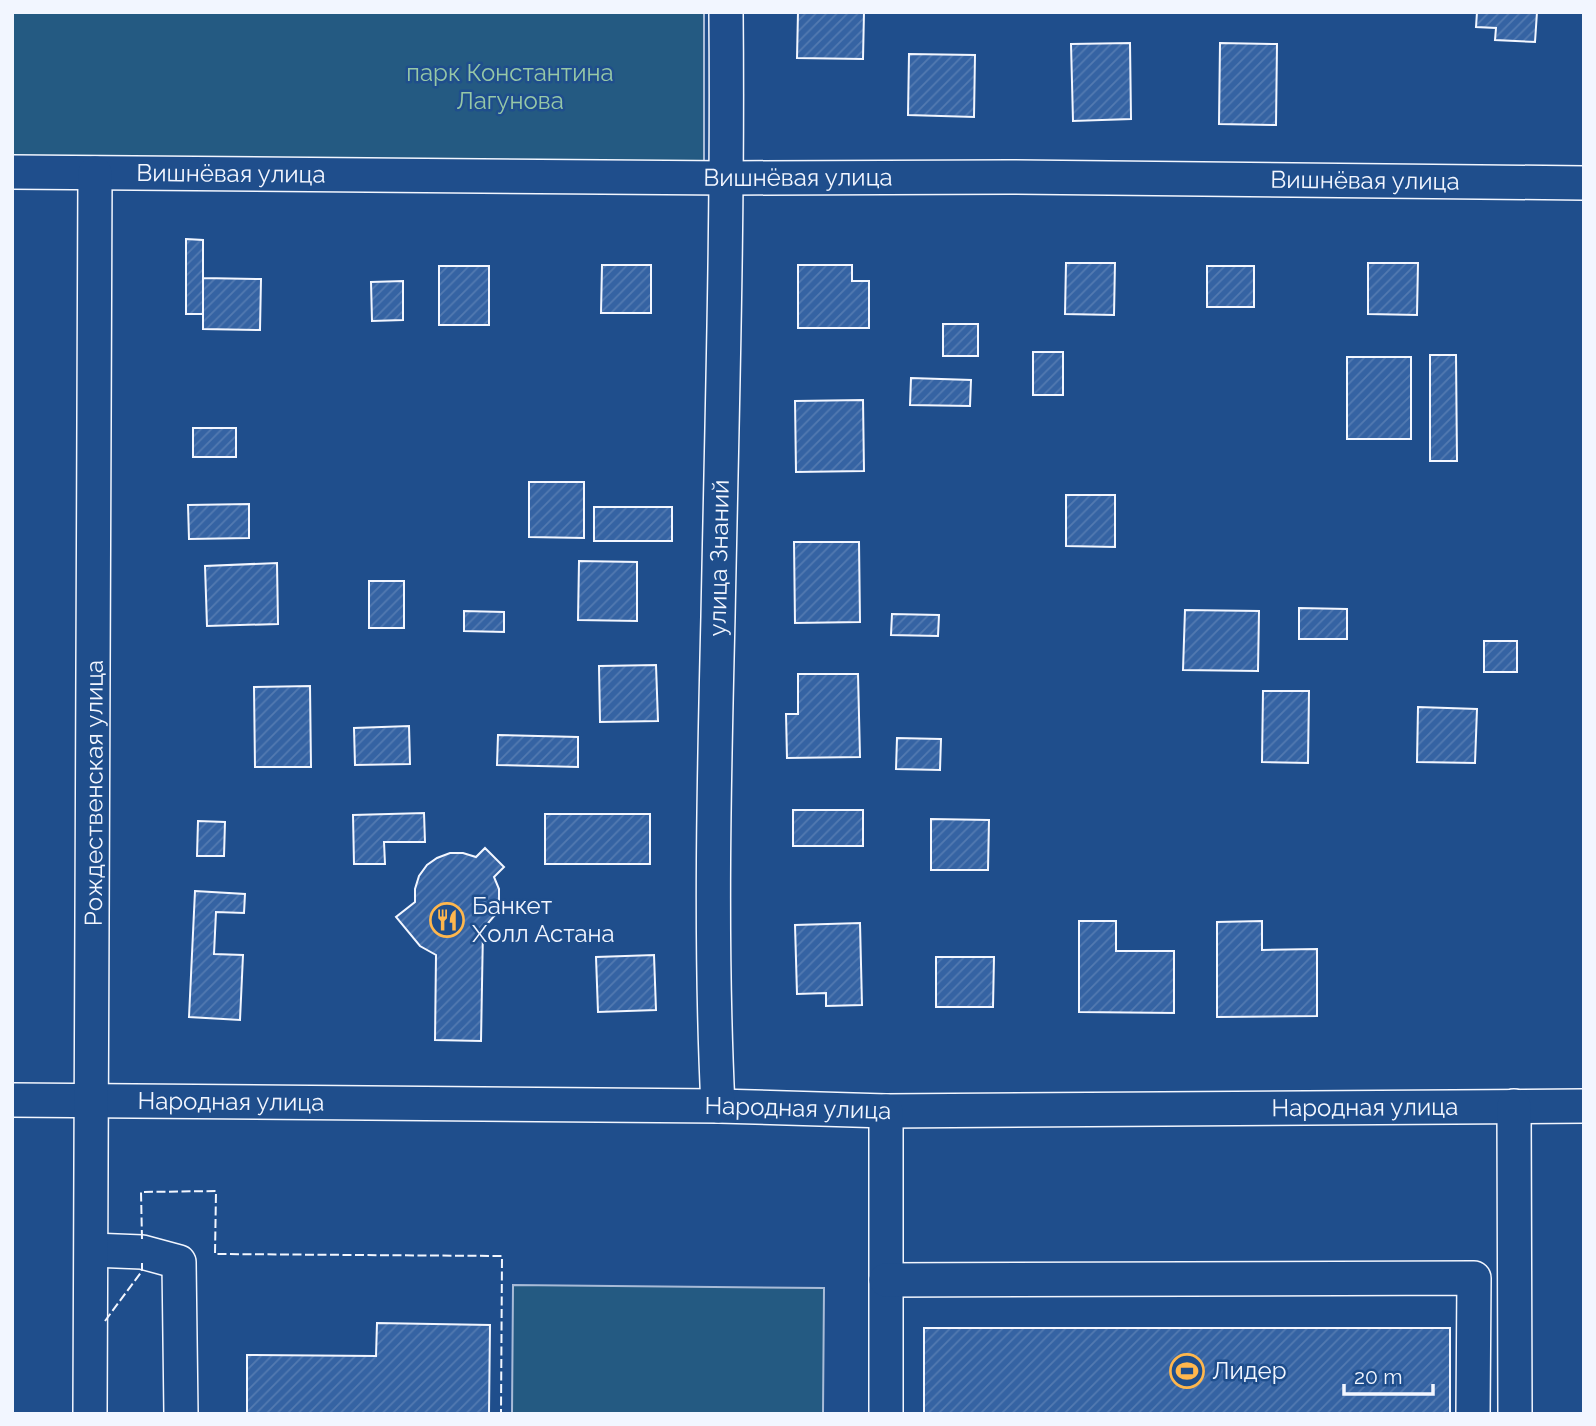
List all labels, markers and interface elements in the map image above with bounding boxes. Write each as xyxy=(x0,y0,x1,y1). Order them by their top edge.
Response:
park label: парк Константина Лагунова xyxy=(406,58,614,115)
street label: Вишнёвая улица xyxy=(136,158,326,189)
street label: Вишнёвая улица xyxy=(703,162,893,192)
street label: Вишнёвая улица xyxy=(1270,165,1460,196)
street label: улица Знаний xyxy=(703,479,735,637)
street label: Рождественская улица xyxy=(79,660,109,926)
place label: Банкет Холл Астана xyxy=(472,891,615,948)
restaurant icon: Банкет Холл Астана xyxy=(428,901,466,939)
street label: Народная улица xyxy=(138,1086,324,1117)
street label: Народная улица xyxy=(705,1091,892,1125)
street label: Народная улица xyxy=(1271,1092,1458,1122)
sports icon: Лидер xyxy=(1168,1352,1206,1390)
scale bar xyxy=(1344,1352,1433,1396)
place label: Лидер xyxy=(1212,1356,1287,1385)
text: 20 m xyxy=(1354,1364,1402,1389)

